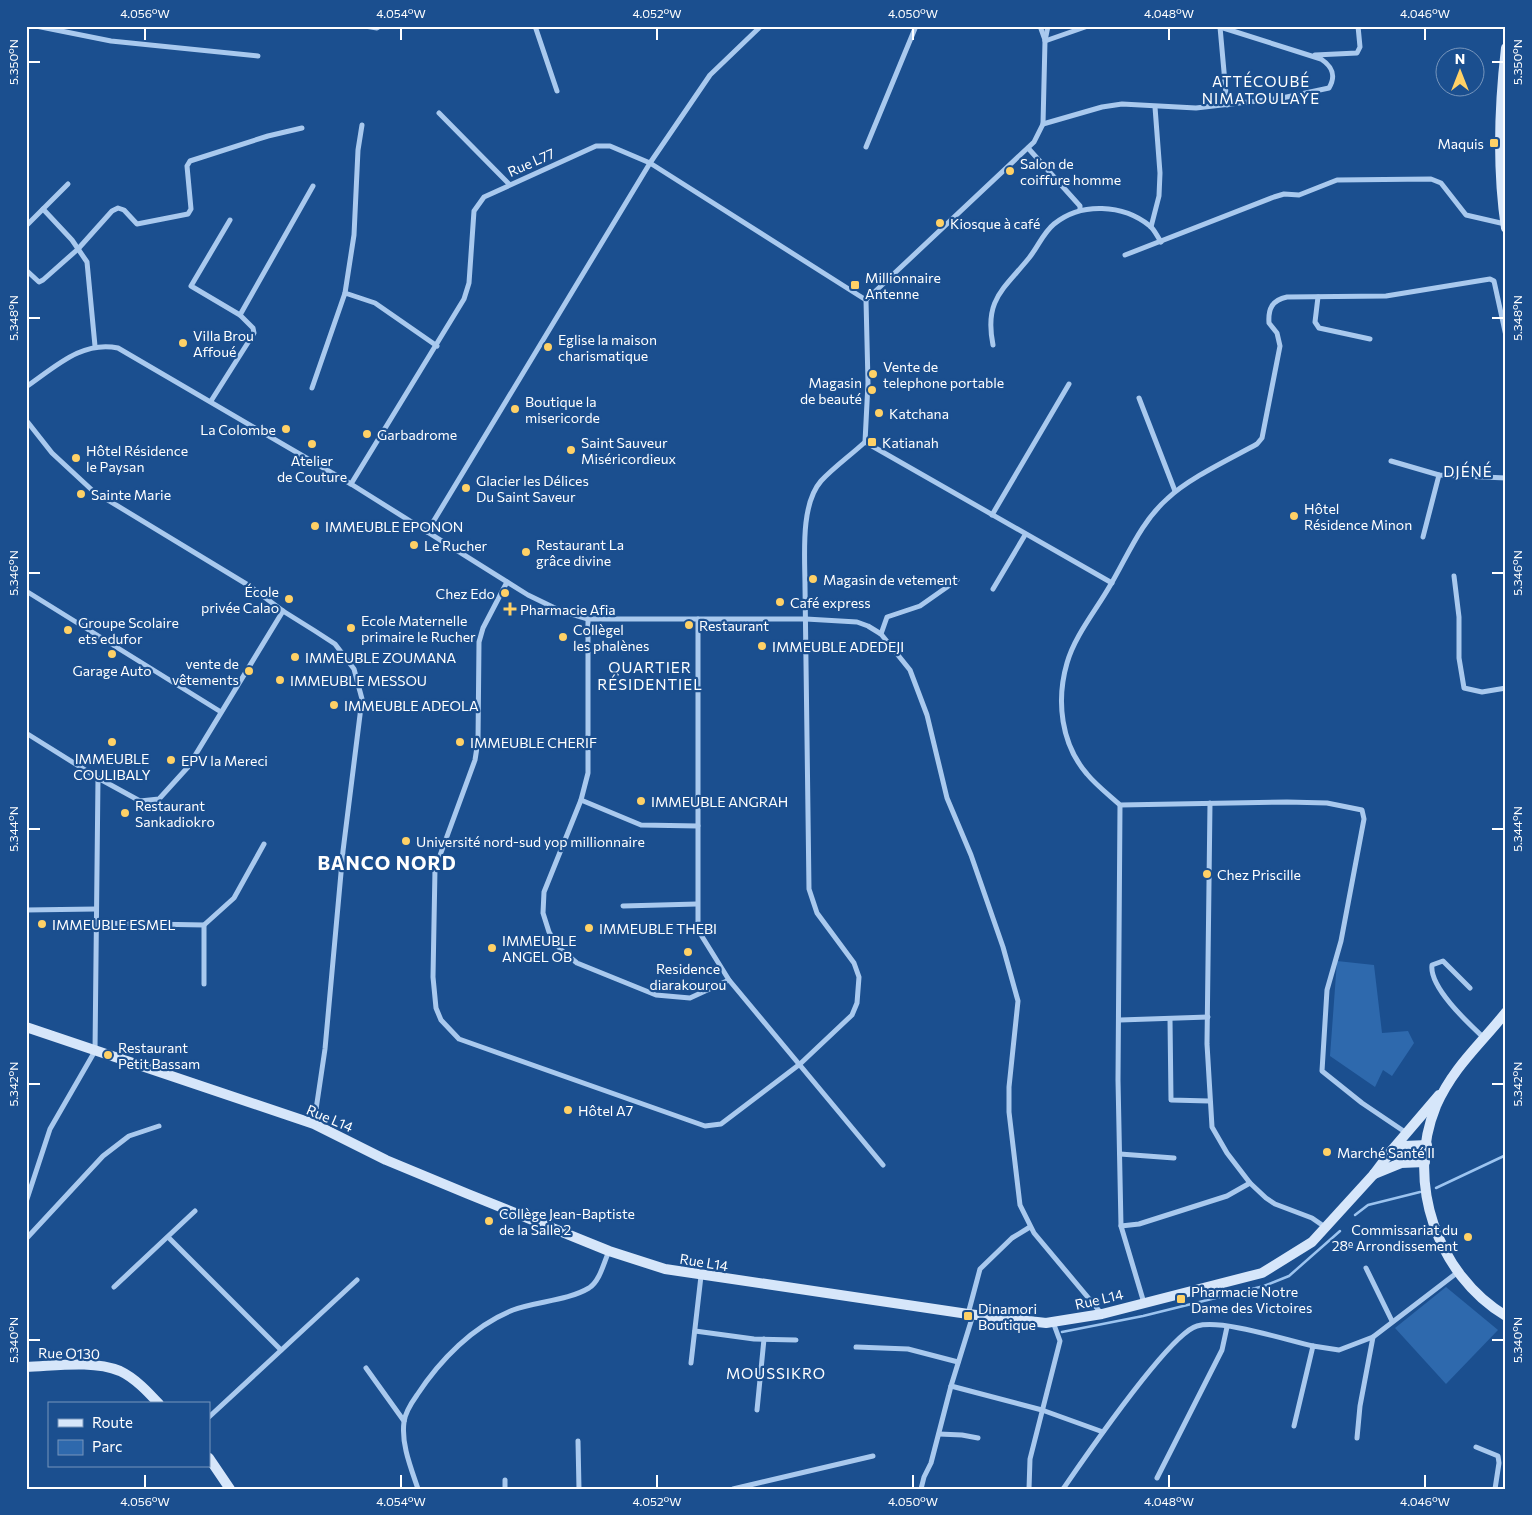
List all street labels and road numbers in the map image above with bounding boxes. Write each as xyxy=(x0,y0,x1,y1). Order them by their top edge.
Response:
street label: Rue L77 xyxy=(505,144,557,180)
street label: Rue L14 xyxy=(304,1101,356,1136)
street label: Rue L14 xyxy=(678,1250,730,1274)
street label: Rue L14 xyxy=(1073,1285,1125,1313)
street label: Rue O130 xyxy=(38,1344,100,1362)

